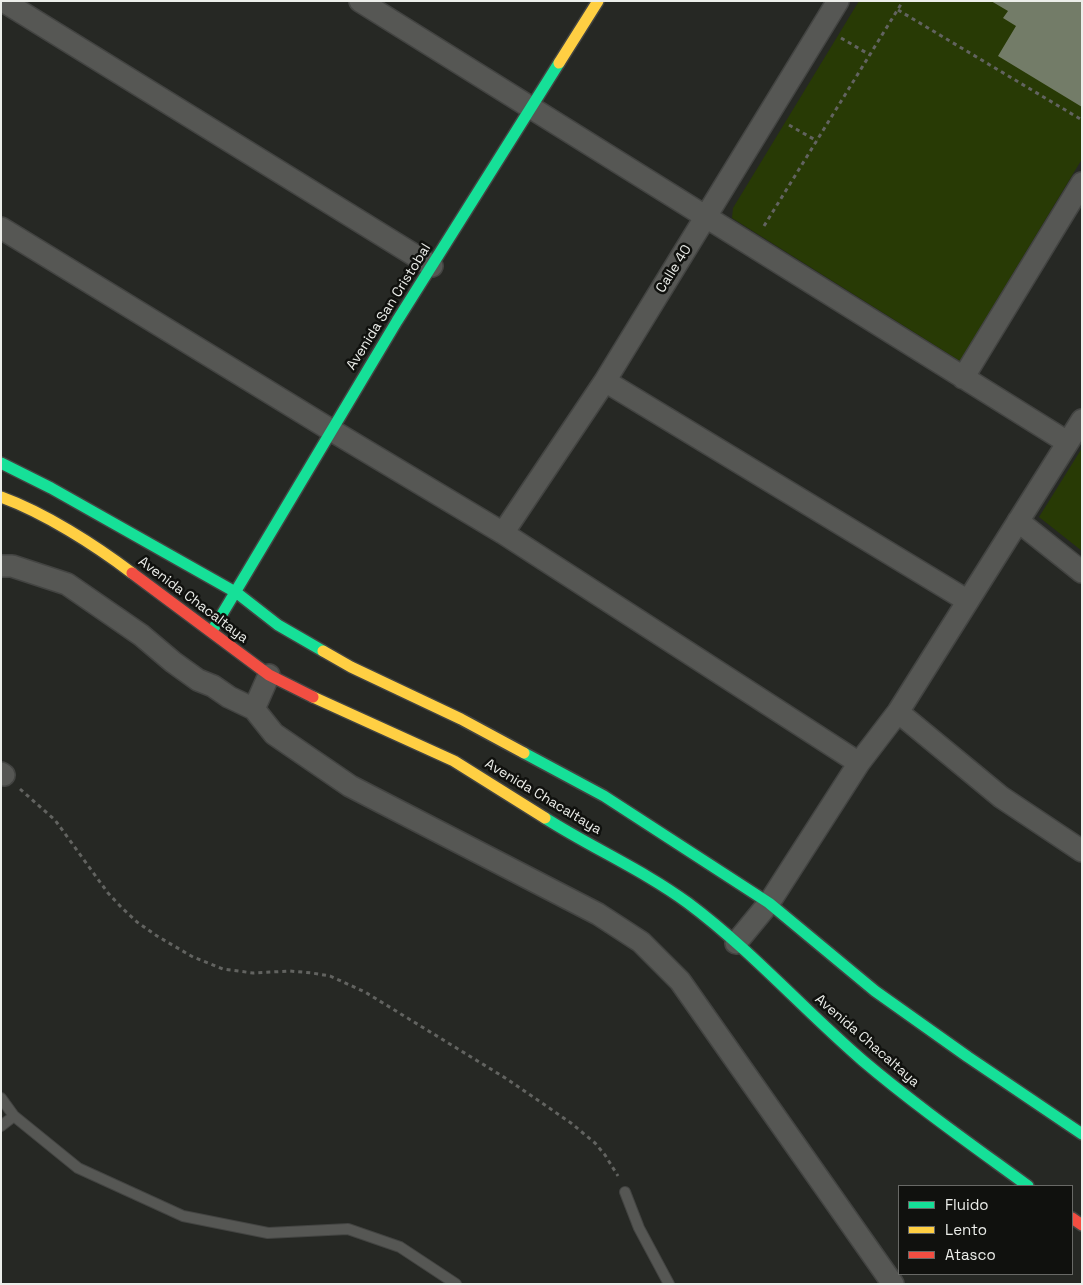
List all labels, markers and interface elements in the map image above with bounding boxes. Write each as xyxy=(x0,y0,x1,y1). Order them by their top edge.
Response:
street label: Avenida San Cristobal xyxy=(343,241,435,373)
street label: Calle 40 xyxy=(653,242,695,296)
street label: Avenida Chacaltaya xyxy=(135,553,251,647)
street label: Avenida Chacaltaya xyxy=(482,756,604,838)
street label: Avenida Chacaltaya xyxy=(811,991,923,1091)
legend xyxy=(898,1185,1073,1275)
text: Fluido xyxy=(945,1195,989,1214)
text: Lento xyxy=(945,1220,987,1239)
text: Atasco xyxy=(945,1245,996,1264)

